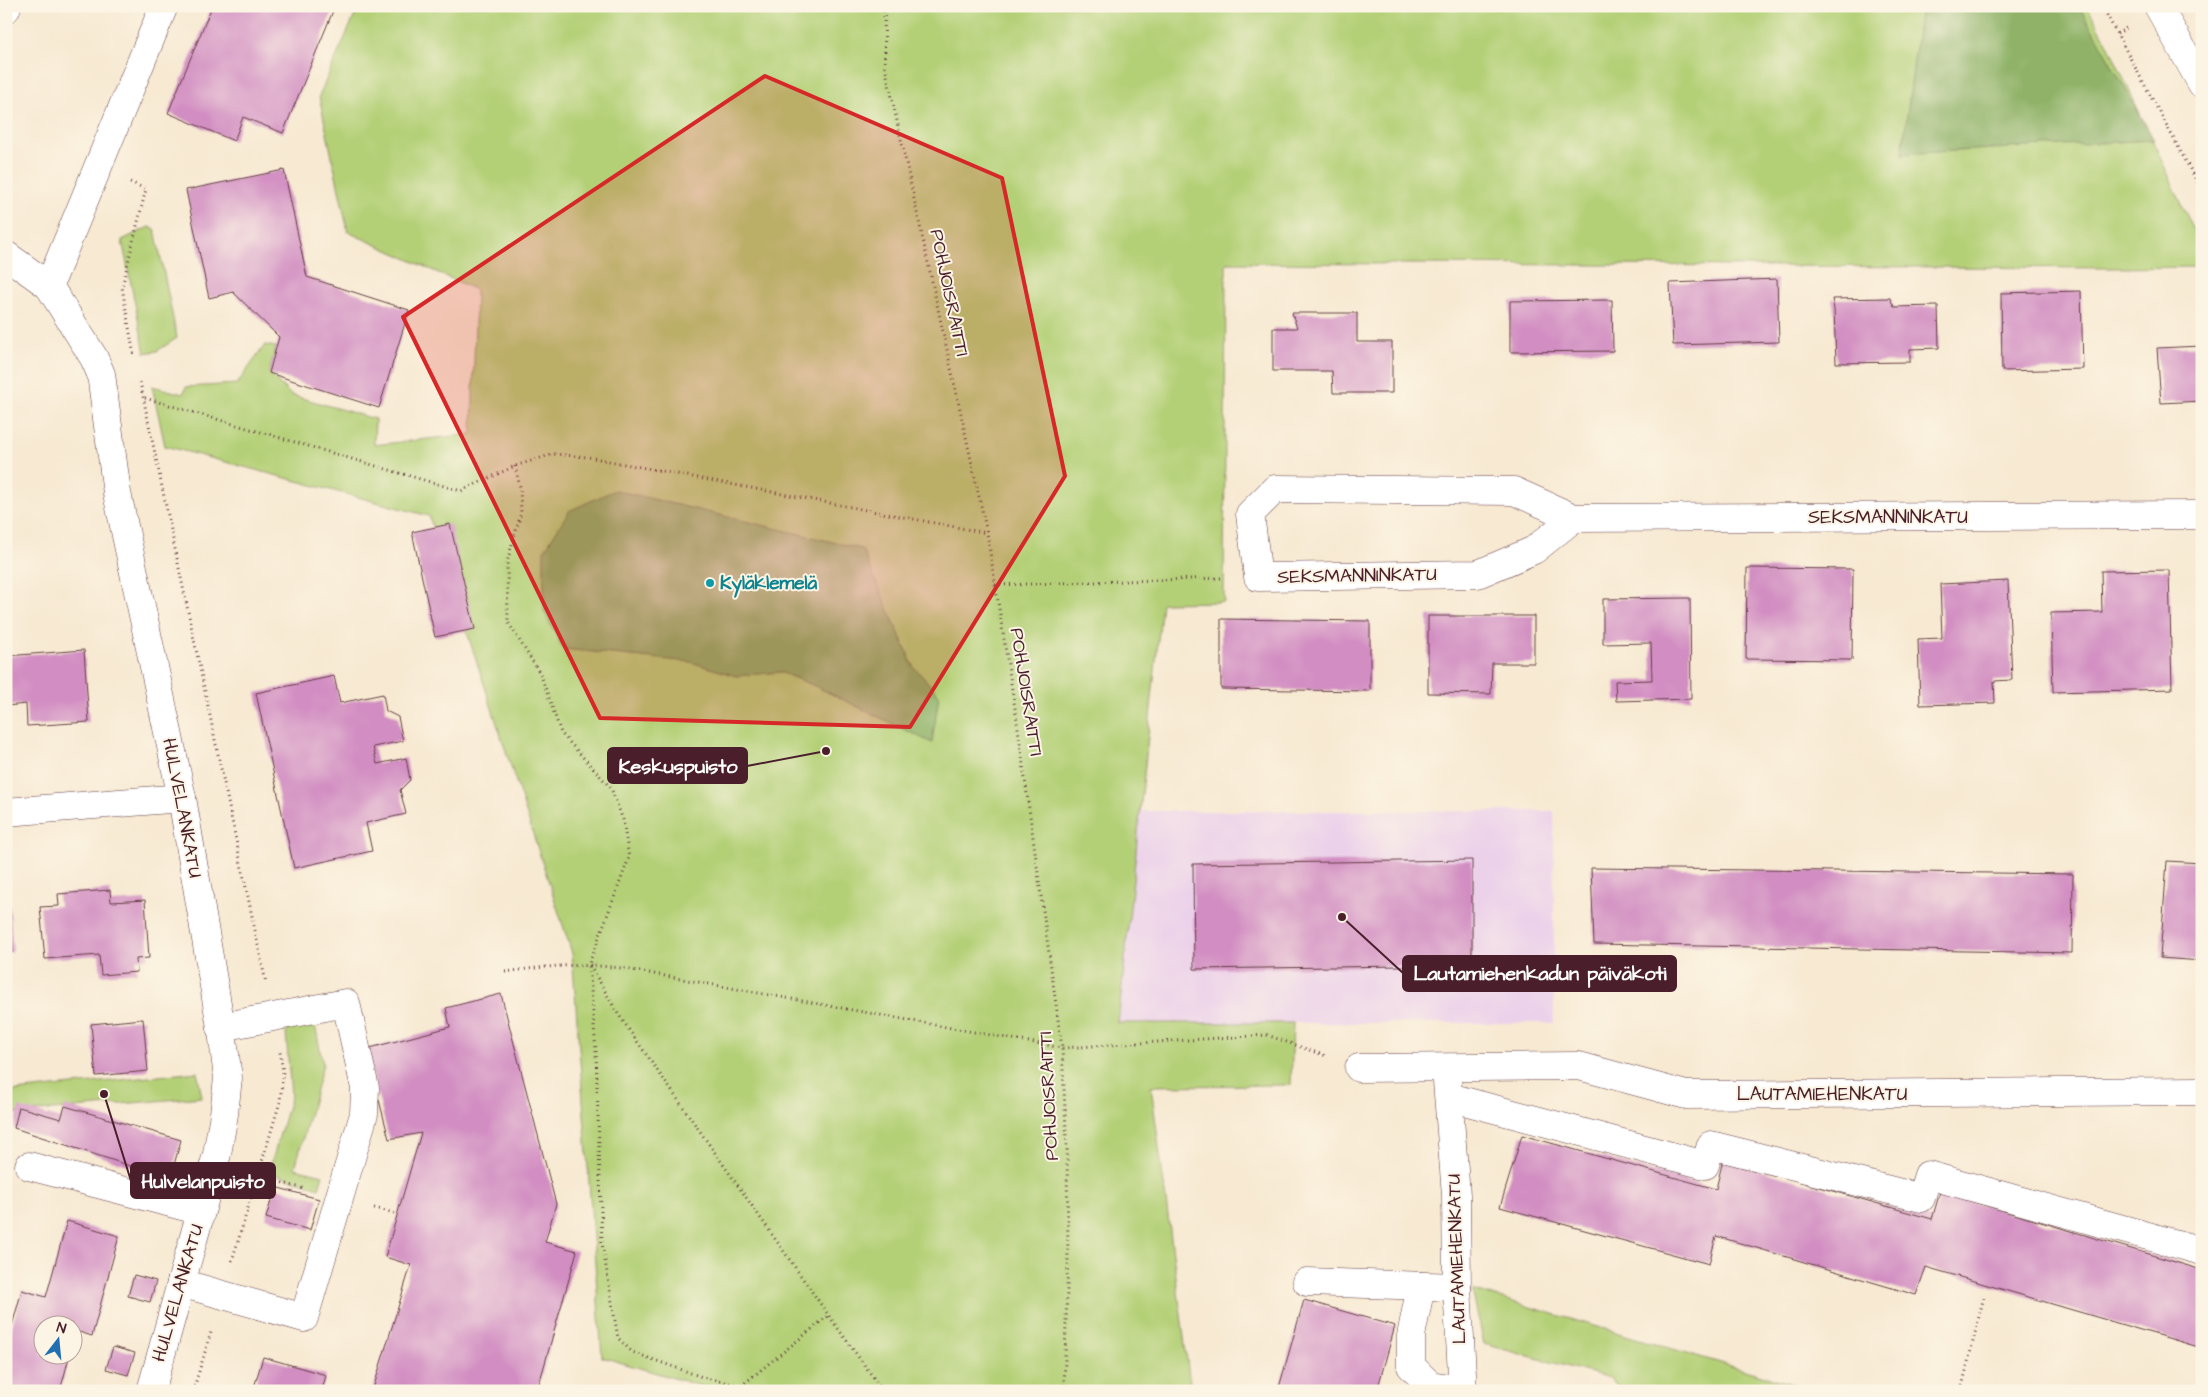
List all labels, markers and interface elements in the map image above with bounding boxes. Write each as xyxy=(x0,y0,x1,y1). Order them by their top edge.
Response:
street label: POHJOISRAITTI xyxy=(922,227,976,359)
street label: SEKSMANNINKATU xyxy=(1808,504,1968,531)
street label: SEKSMANNINKATU xyxy=(1277,561,1437,591)
place label: Kyläklemelä xyxy=(720,570,818,598)
marker: Kyläklemelä xyxy=(704,577,716,589)
street label: POHJOISRAITTI xyxy=(1003,626,1049,758)
street label: HULVELANKATU xyxy=(155,736,209,880)
callout: Keskuspuisto xyxy=(608,748,747,783)
text: Keskuspuisto xyxy=(618,753,738,781)
callout: Lautamiehenkadun päiväkoti xyxy=(1403,956,1676,991)
text: Lautamiehenkadun päiväkoti xyxy=(1414,960,1667,988)
street label: POHJOISRAITTI xyxy=(1032,1031,1066,1161)
street label: LAUTAMIEHENKATU xyxy=(1737,1081,1907,1108)
callout: Hulvelanpuisto xyxy=(131,1163,275,1198)
text: Hulvelanpuisto xyxy=(141,1168,266,1196)
street label: LAUTAMIEHENKATU xyxy=(1441,1173,1473,1345)
street label: HULVELANKATU xyxy=(145,1221,211,1365)
north arrow xyxy=(32,1314,82,1364)
text: N xyxy=(54,1318,68,1339)

